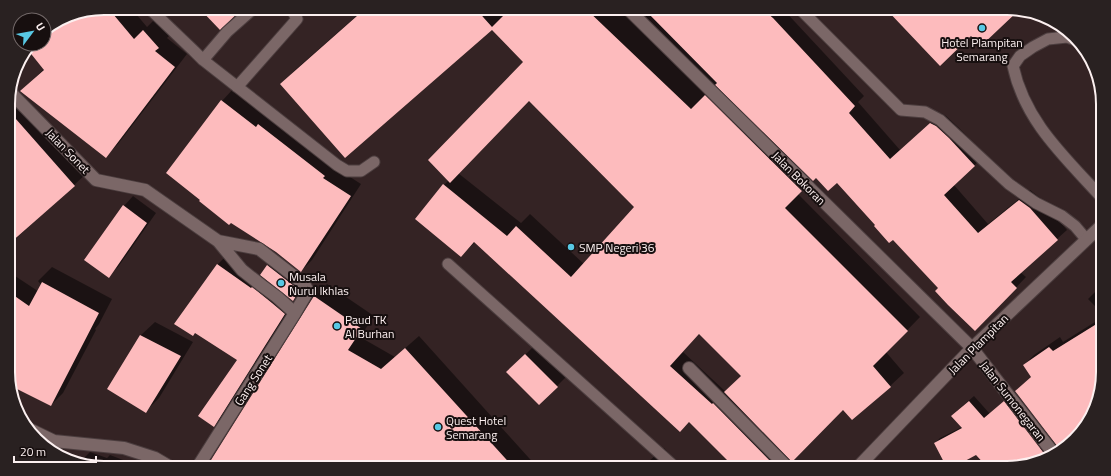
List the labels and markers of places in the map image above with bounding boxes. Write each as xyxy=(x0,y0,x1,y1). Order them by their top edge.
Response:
marker: Hotel Plampitan Semarang xyxy=(977,23,987,33)
place label: Hotel Plampitan Semarang xyxy=(941,33,1023,66)
place label: SMP Negeri 36 xyxy=(579,238,655,257)
marker: SMP Negeri 36 xyxy=(566,242,576,252)
place label: Musala Nurul Ikhlas xyxy=(289,267,349,300)
marker: Musala Nurul Ikhlas xyxy=(276,278,286,288)
place label: Paud TK Al Burhan xyxy=(345,310,394,343)
marker: Paud TK Al Burhan xyxy=(332,321,342,331)
place label: Quest Hotel Semarang xyxy=(446,411,506,444)
marker: Quest Hotel Semarang xyxy=(433,422,443,432)

